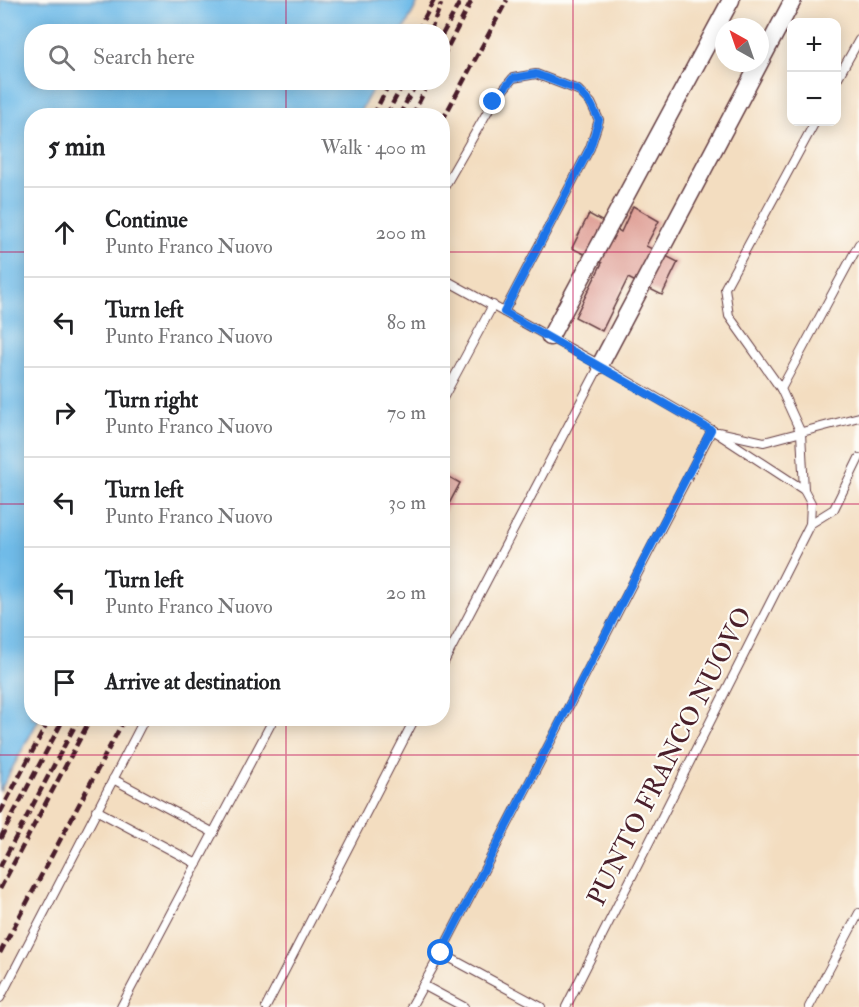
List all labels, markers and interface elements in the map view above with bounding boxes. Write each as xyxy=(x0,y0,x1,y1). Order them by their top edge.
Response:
north arrow xyxy=(715,18,769,72)
map controls xyxy=(787,18,841,126)
button: + xyxy=(787,18,841,72)
search box xyxy=(24,24,450,90)
icon: search xyxy=(45,41,78,74)
text: Search here xyxy=(93,43,195,71)
button: − xyxy=(787,72,841,126)
route end xyxy=(479,88,505,114)
text: 5 min xyxy=(48,131,105,163)
text: Walk · 400 m xyxy=(321,135,426,160)
text: Continue xyxy=(105,206,188,234)
icon: ahead xyxy=(48,216,81,249)
text: 200 m xyxy=(376,220,426,245)
text: Punto Franco Nuovo xyxy=(105,234,273,259)
text: Turn left xyxy=(105,296,184,324)
icon: left xyxy=(48,306,81,339)
text: 80 m xyxy=(387,310,426,335)
text: Punto Franco Nuovo xyxy=(105,324,273,349)
text: Turn right xyxy=(105,386,198,414)
icon: right xyxy=(48,396,81,429)
text: 70 m xyxy=(387,400,426,425)
text: Punto Franco Nuovo xyxy=(105,414,273,439)
text: Turn left xyxy=(105,476,184,504)
icon: left xyxy=(48,486,81,519)
text: 30 m xyxy=(388,490,426,515)
text: Punto Franco Nuovo xyxy=(105,504,273,529)
text: Turn left xyxy=(105,566,184,594)
icon: left xyxy=(48,576,81,609)
text: 20 m xyxy=(386,580,426,605)
text: Punto Franco Nuovo xyxy=(105,594,273,619)
street label: PUNTO FRANCO NUOVO xyxy=(581,602,759,911)
icon: arrive xyxy=(48,666,81,699)
text: Arrive at destination xyxy=(105,668,281,696)
route start xyxy=(427,939,453,965)

